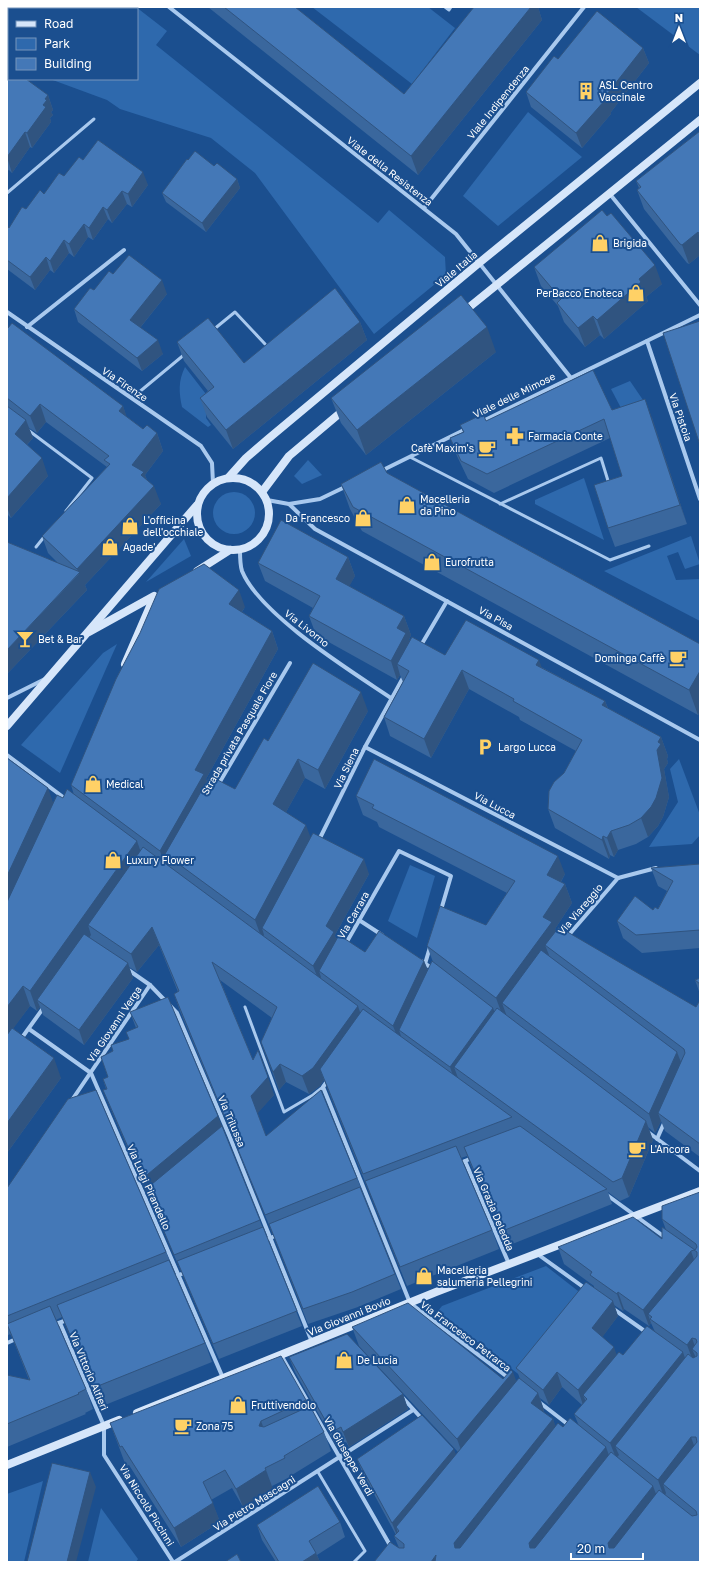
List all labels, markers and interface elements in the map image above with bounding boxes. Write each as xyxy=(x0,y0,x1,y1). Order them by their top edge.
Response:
legend xyxy=(8,8,138,80)
north arrow xyxy=(659,8,699,48)
text: N xyxy=(675,11,683,24)
text: Road xyxy=(44,16,73,31)
text: Park xyxy=(44,36,70,51)
text: Building xyxy=(44,56,92,71)
street label: Viale Indipendenza xyxy=(465,63,531,141)
place label: ASL Centro Vaccinale xyxy=(599,79,653,103)
building icon: ASL Centro Vaccinale xyxy=(576,81,596,101)
street label: Viale della Resistenza xyxy=(345,134,435,208)
shop icon: Brigida xyxy=(590,233,610,253)
place label: Brigida xyxy=(613,237,647,249)
street label: Viale Italia xyxy=(433,248,479,290)
shop icon: PerBacco Enoteca xyxy=(626,283,646,303)
place label: PerBacco Enoteca xyxy=(536,287,623,299)
street label: Via Firenze xyxy=(100,364,150,404)
street label: Viale delle Mimose xyxy=(471,370,557,420)
street label: Via Pistoia xyxy=(667,391,695,443)
pharmacy icon: Farmacia Conte xyxy=(505,426,525,446)
place label: Farmacia Conte xyxy=(528,430,603,442)
cafe icon: Cafè Maxim's xyxy=(477,438,497,458)
place label: Cafè Maxim's xyxy=(411,442,474,454)
place label: Macelleria da Pino xyxy=(420,493,470,517)
shop icon: Macelleria da Pino xyxy=(397,495,417,515)
shop icon: Da Francesco xyxy=(353,508,373,528)
place label: Da Francesco xyxy=(285,512,350,524)
place label: L'officina dell'occhiale xyxy=(143,514,204,538)
shop icon: L'officina dell'occhiale xyxy=(120,516,140,536)
shop icon: Agade' xyxy=(100,537,120,557)
place label: Agade' xyxy=(123,541,155,553)
shop icon: Eurofrutta xyxy=(422,552,442,572)
place label: Eurofrutta xyxy=(445,556,494,568)
street label: Via Pisa xyxy=(477,604,515,632)
street label: Via Livorno xyxy=(282,607,332,649)
bar icon: Bet & Bar xyxy=(15,629,35,649)
place label: Bet & Bar xyxy=(38,633,83,645)
cafe icon: Dominga Caffè xyxy=(668,648,688,668)
place label: Dominga Caffè xyxy=(594,652,665,664)
street label: Strada privata Pasquale Fiore xyxy=(199,669,279,797)
parking icon: Largo Lucca xyxy=(475,737,495,757)
place label: Largo Lucca xyxy=(498,741,556,753)
street label: Via Siena xyxy=(331,745,361,791)
shop icon: Medical xyxy=(83,774,103,794)
place label: Medical xyxy=(106,778,144,790)
street label: Via Lucca xyxy=(472,789,518,821)
shop icon: Luxury Flower xyxy=(103,850,123,870)
place label: Luxury Flower xyxy=(126,854,194,866)
street label: Via Viareggio xyxy=(555,881,605,937)
street label: Via Carrara xyxy=(335,889,371,941)
street label: Via Giovanni Verga xyxy=(84,984,144,1064)
street label: Via Trilussa xyxy=(216,1093,248,1149)
cafe icon: L'Ancora xyxy=(627,1139,647,1159)
street label: Via Luigi Pirandello xyxy=(125,1142,173,1232)
place label: L'Ancora xyxy=(650,1143,690,1155)
street label: Via Grazia Deledda xyxy=(471,1165,517,1253)
place label: Macelleria salumeria Pellegrini xyxy=(437,1264,533,1288)
shop icon: Macelleria salumeria Pellegrini xyxy=(414,1266,434,1286)
street label: Via Giovanni Bovio xyxy=(306,1294,392,1338)
street label: Via Francesco Petrarca xyxy=(418,1298,514,1374)
street label: Via Vittorio Alfieri xyxy=(67,1330,111,1412)
shop icon: De Lucia xyxy=(334,1350,354,1370)
place label: De Lucia xyxy=(357,1354,398,1366)
shop icon: Fruttivendolo xyxy=(228,1395,248,1415)
place label: Fruttivendolo xyxy=(251,1399,316,1411)
street label: Via Giuseppe Verdi xyxy=(321,1414,377,1498)
cafe icon: Zona 75 xyxy=(173,1416,193,1436)
place label: Zona 75 xyxy=(196,1420,233,1432)
street label: Via Niccolò Piccinni xyxy=(117,1462,177,1548)
street label: Via Pietro Mascagni xyxy=(211,1473,297,1533)
scale bar xyxy=(571,1535,643,1561)
text: 20 m xyxy=(577,1541,605,1556)

